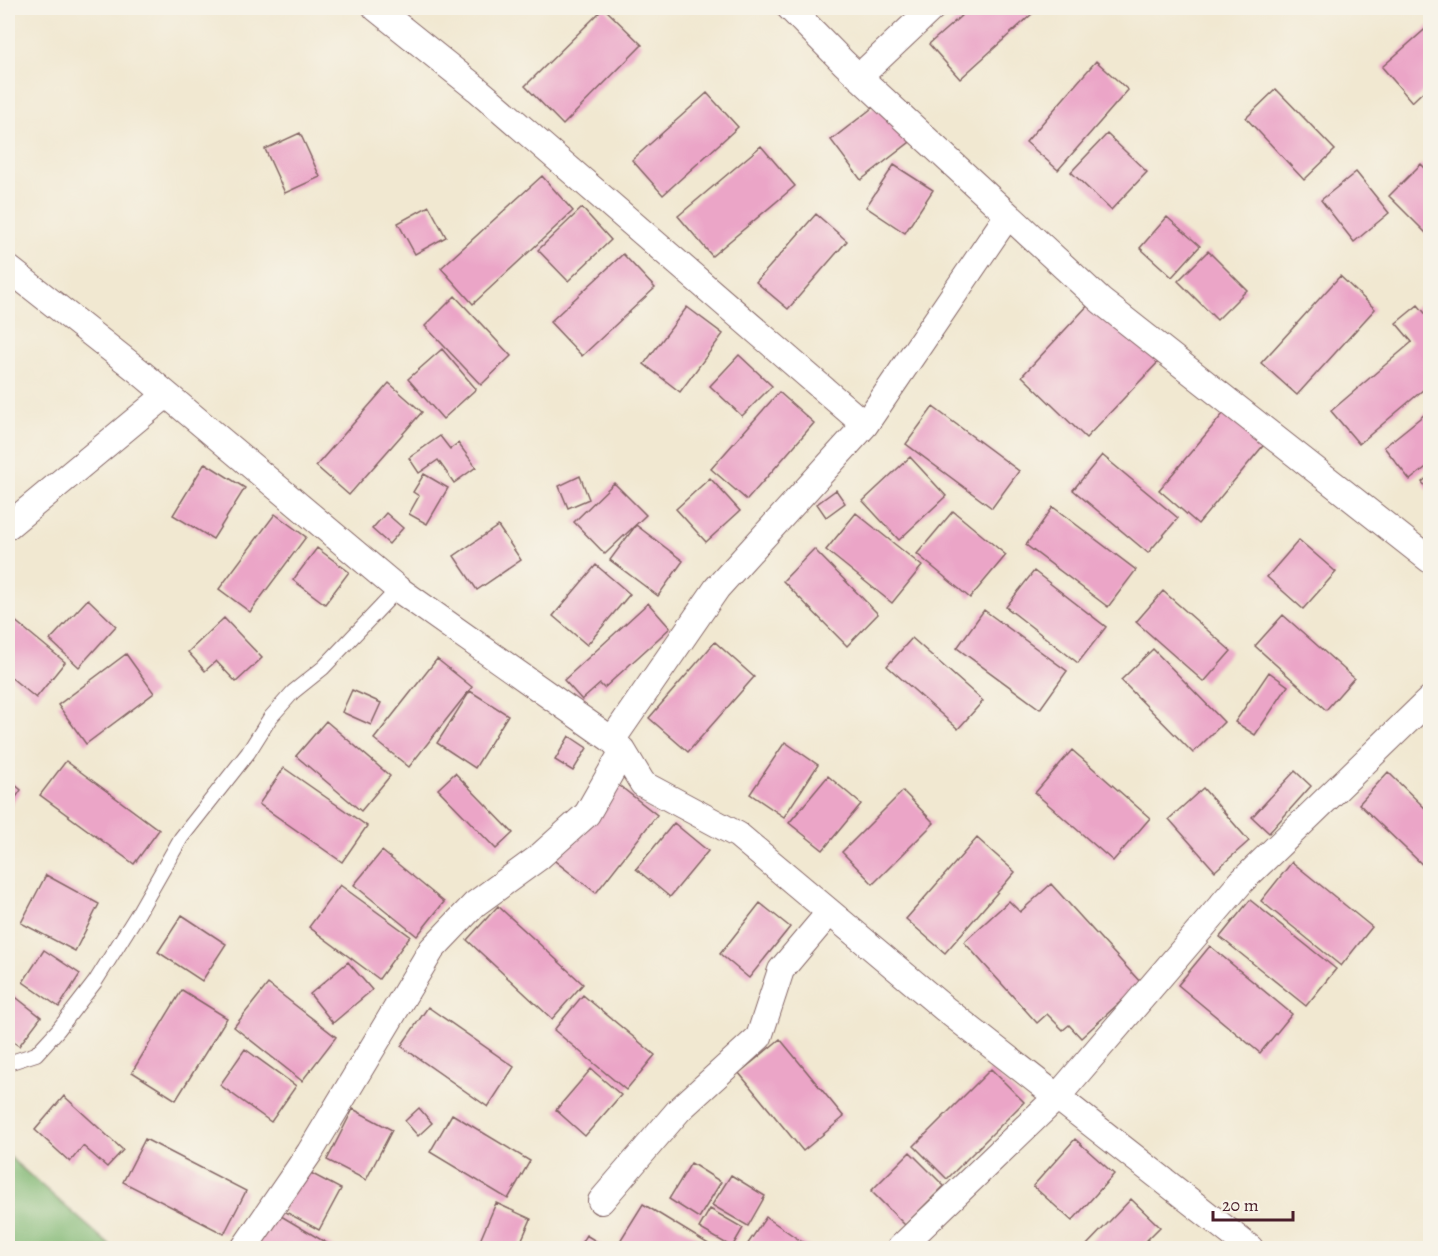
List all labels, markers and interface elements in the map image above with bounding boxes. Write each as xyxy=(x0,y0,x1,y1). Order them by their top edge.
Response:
scale bar xyxy=(1213,1184,1292,1222)
text: 20 m xyxy=(1222,1193,1259,1217)

